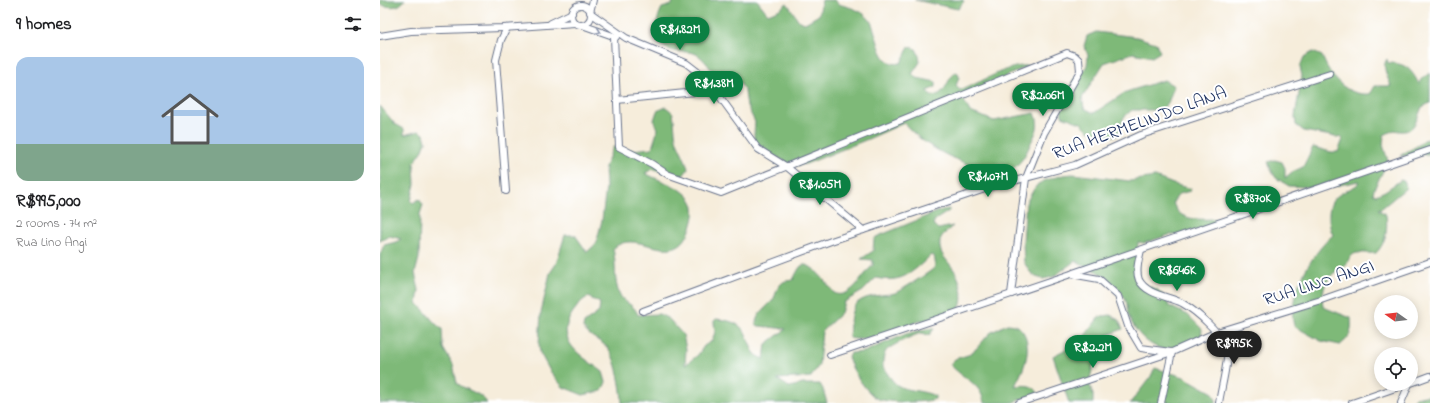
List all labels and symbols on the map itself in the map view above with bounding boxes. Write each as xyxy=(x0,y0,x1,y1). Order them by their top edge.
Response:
pin: R$1.82M xyxy=(643,17,717,51)
one-way arrow xyxy=(593,26,601,34)
pin: R$1.38M xyxy=(677,71,751,105)
street label: RUA HERMELINDO LANA xyxy=(1049,80,1231,168)
pin: R$2.06M xyxy=(1006,83,1080,117)
pin: R$1.07M xyxy=(951,164,1025,198)
pin: R$1.05M xyxy=(783,172,857,206)
pin: R$870K xyxy=(1220,186,1286,220)
street label: RUA LINO ANGI xyxy=(1260,254,1378,314)
pin: R$646K xyxy=(1144,258,1210,292)
north arrow xyxy=(1374,295,1418,339)
pin: R$995K xyxy=(1201,331,1267,365)
pin: R$2.2M xyxy=(1060,335,1126,369)

